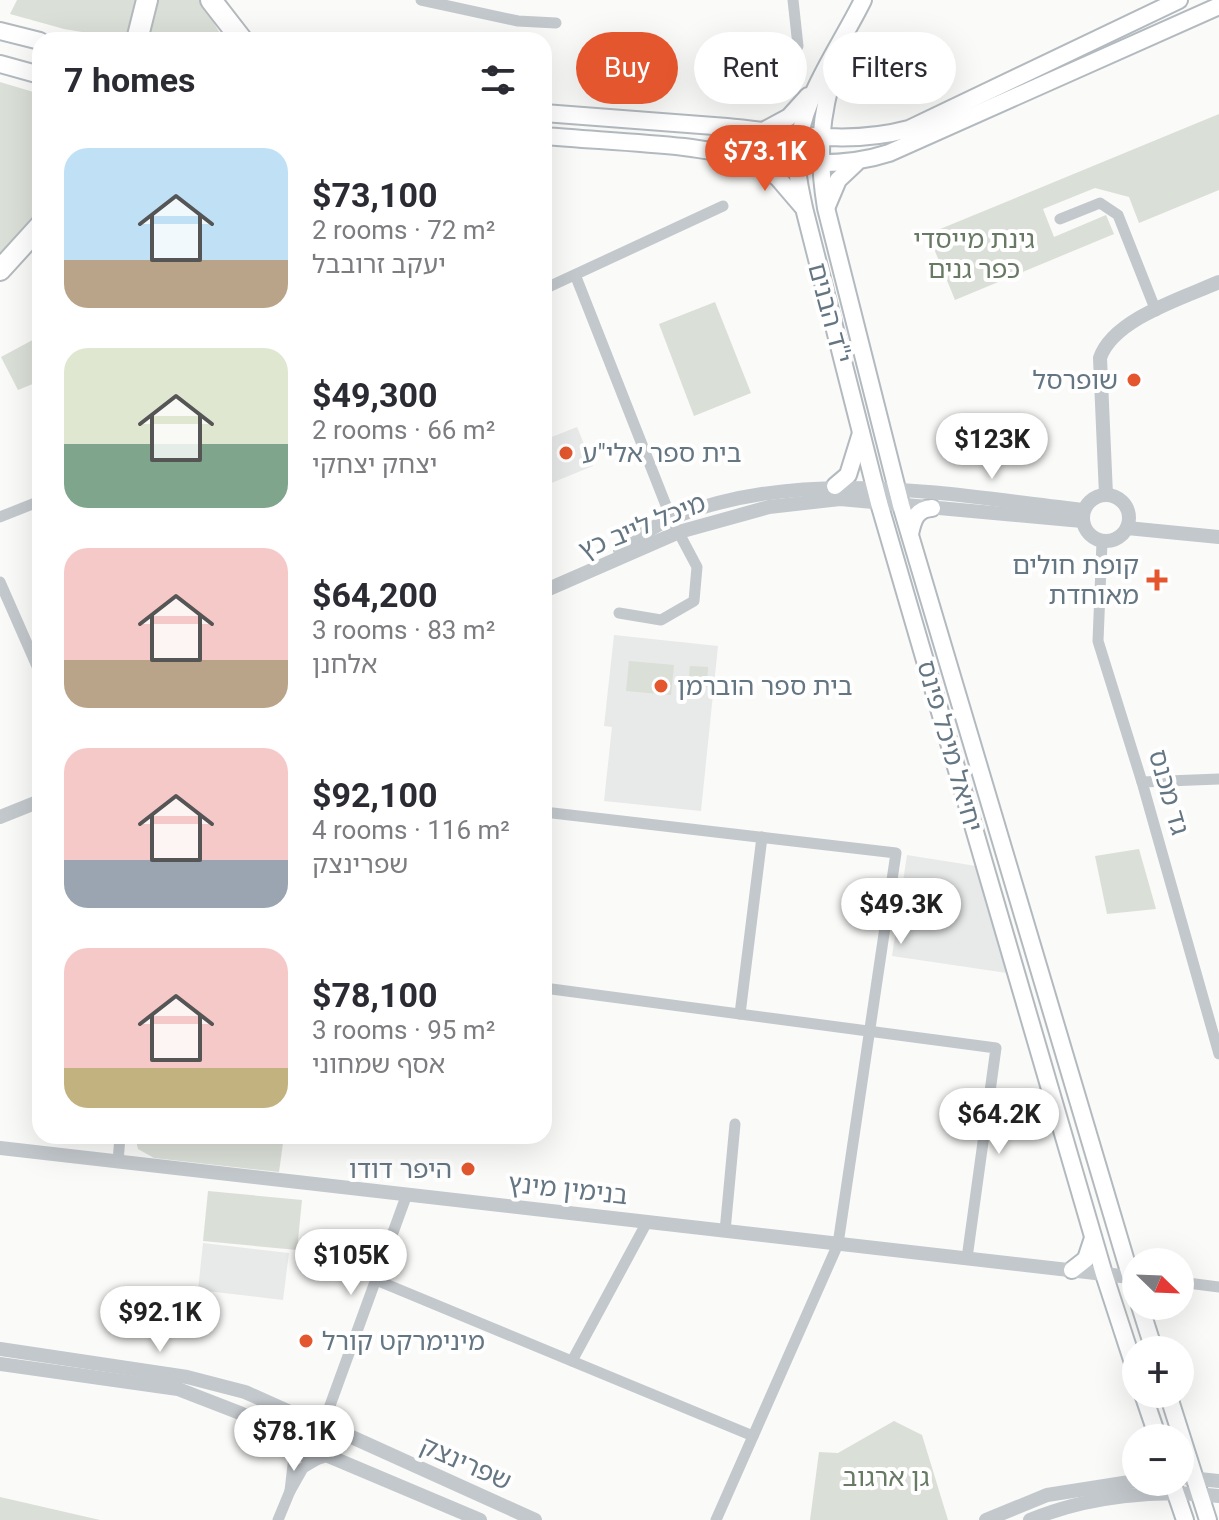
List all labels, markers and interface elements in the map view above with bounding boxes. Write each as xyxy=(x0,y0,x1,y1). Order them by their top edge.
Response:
chip: Buy xyxy=(576,32,678,104)
chip: Rent xyxy=(694,32,807,104)
chip: Filters xyxy=(823,32,956,104)
icon: filters xyxy=(476,58,520,102)
text: 7 homes xyxy=(64,60,195,100)
pin: $73.1K xyxy=(700,125,830,193)
text: $73.1K xyxy=(723,136,807,166)
text: $73,100 xyxy=(312,175,437,215)
icon: home xyxy=(128,180,224,276)
text: 2 rooms · 72 m² xyxy=(312,215,495,245)
park label: גינת מייסדי כפר גנים xyxy=(913,224,1035,284)
text: יעקב זרובבל xyxy=(312,249,446,279)
street label: י''ד הבנים xyxy=(802,260,858,366)
place label: שופרסל xyxy=(1033,365,1118,395)
marker: שופרסל xyxy=(1125,371,1143,389)
text: $49,300 xyxy=(312,375,437,415)
icon: home xyxy=(128,380,224,476)
pin: $123K xyxy=(936,413,1048,481)
text: 2 rooms · 66 m² xyxy=(312,415,495,445)
text: $123K xyxy=(954,424,1030,454)
place label: בית ספר אלי"ע xyxy=(582,438,742,468)
marker: בית ספר אלי"ע xyxy=(557,444,575,462)
text: יצחק יצחקי xyxy=(312,449,437,479)
street label: מיכל לייב כץ xyxy=(574,487,710,565)
place label: קופת חולים מאוחדת xyxy=(1012,550,1139,610)
marker: קופת חולים מאוחדת xyxy=(1146,569,1168,591)
text: $64,200 xyxy=(312,575,437,615)
icon: home xyxy=(128,580,224,676)
text: 3 rooms · 83 m² xyxy=(312,615,495,645)
text: אלחנן xyxy=(312,649,377,679)
street label: יחיאל מיכל פינס xyxy=(911,657,989,835)
place label: בית ספר הוברמן xyxy=(677,671,853,701)
marker: בית ספר הוברמן xyxy=(652,677,670,695)
street label: גד מכנס xyxy=(1143,746,1195,838)
text: $92,100 xyxy=(312,775,437,815)
icon: home xyxy=(128,780,224,876)
text: 4 rooms · 116 m² xyxy=(312,815,510,845)
text: שפרינצק xyxy=(312,849,408,879)
pin: $49.3K xyxy=(836,878,966,946)
text: $49.3K xyxy=(859,889,943,919)
text: $78,100 xyxy=(312,975,437,1015)
icon: home xyxy=(128,980,224,1076)
text: 3 rooms · 95 m² xyxy=(312,1015,495,1045)
text: אסף שמחוני xyxy=(312,1049,445,1079)
pin: $64.2K xyxy=(934,1088,1064,1156)
text: $64.2K xyxy=(957,1099,1041,1129)
place label: היפר דודו xyxy=(349,1154,452,1184)
marker: היפר דודו xyxy=(459,1160,477,1178)
street label: בנימין מינץ xyxy=(507,1168,629,1210)
pin: $105K xyxy=(295,1229,407,1297)
text: $105K xyxy=(313,1240,389,1270)
north arrow xyxy=(1122,1248,1194,1320)
map controls xyxy=(1122,1248,1194,1496)
pin: $92.1K xyxy=(95,1286,225,1354)
text: $92.1K xyxy=(118,1297,202,1327)
place label: מינימרקט קורל xyxy=(322,1326,485,1356)
marker: מינימרקט קורל xyxy=(297,1332,315,1350)
button: + xyxy=(1122,1336,1194,1408)
pin: $78.1K xyxy=(229,1405,359,1473)
text: $78.1K xyxy=(252,1416,336,1446)
button: − xyxy=(1122,1424,1194,1496)
street label: שפרינצק xyxy=(416,1430,516,1496)
park label: גן ארגוב xyxy=(842,1462,930,1492)

